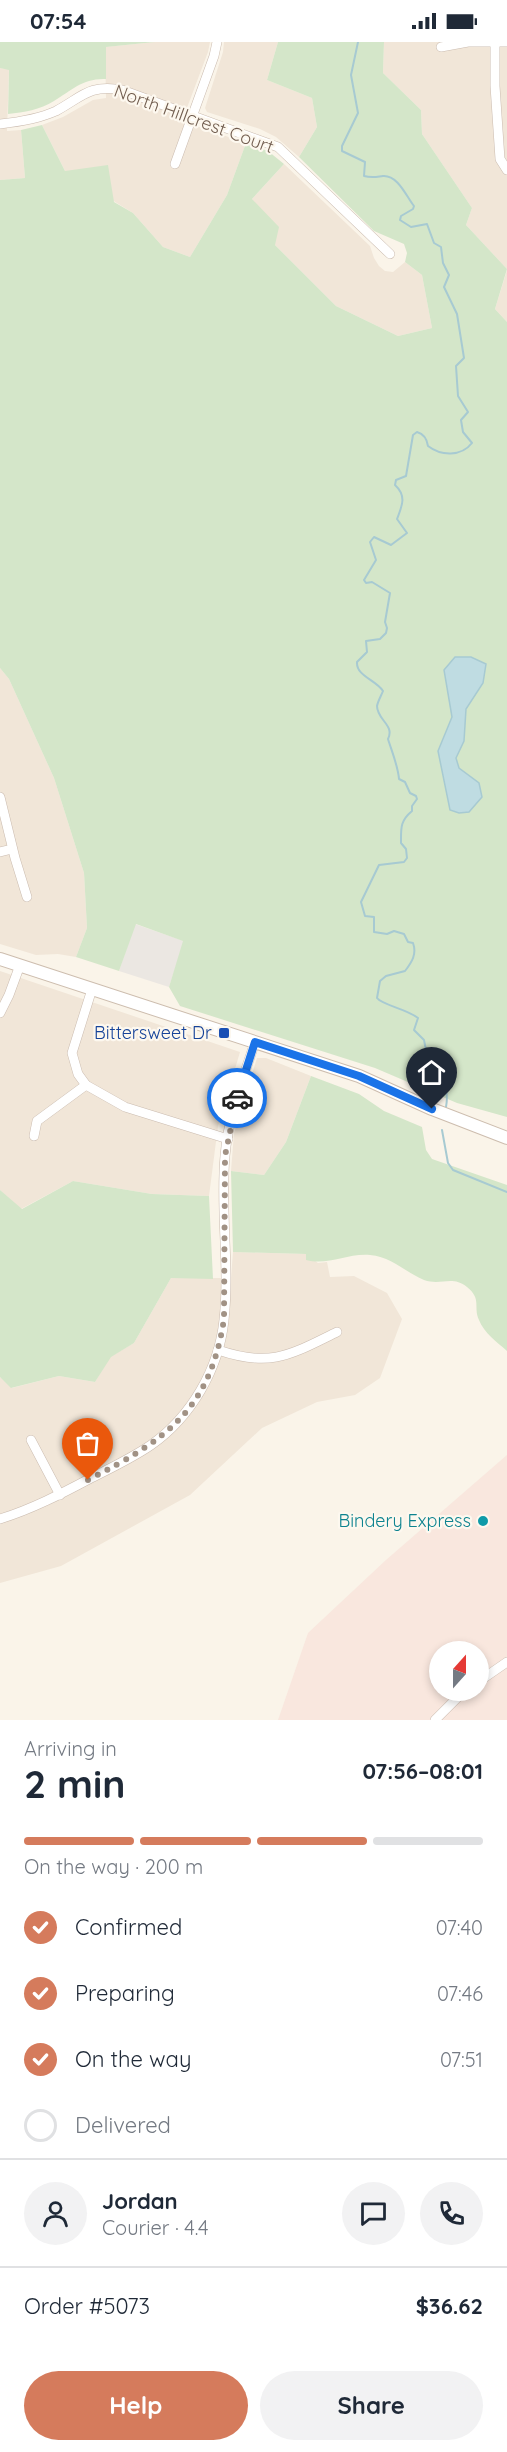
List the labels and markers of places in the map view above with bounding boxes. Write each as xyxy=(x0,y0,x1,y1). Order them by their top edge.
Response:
place label: Bittersweet Dr xyxy=(94,1021,212,1044)
marker: Bittersweet Dr xyxy=(217,1026,231,1040)
pin xyxy=(406,1047,457,1109)
pin xyxy=(62,1418,113,1480)
place label: Bindery Express xyxy=(338,1509,471,1532)
marker: Bindery Express xyxy=(476,1514,490,1528)

